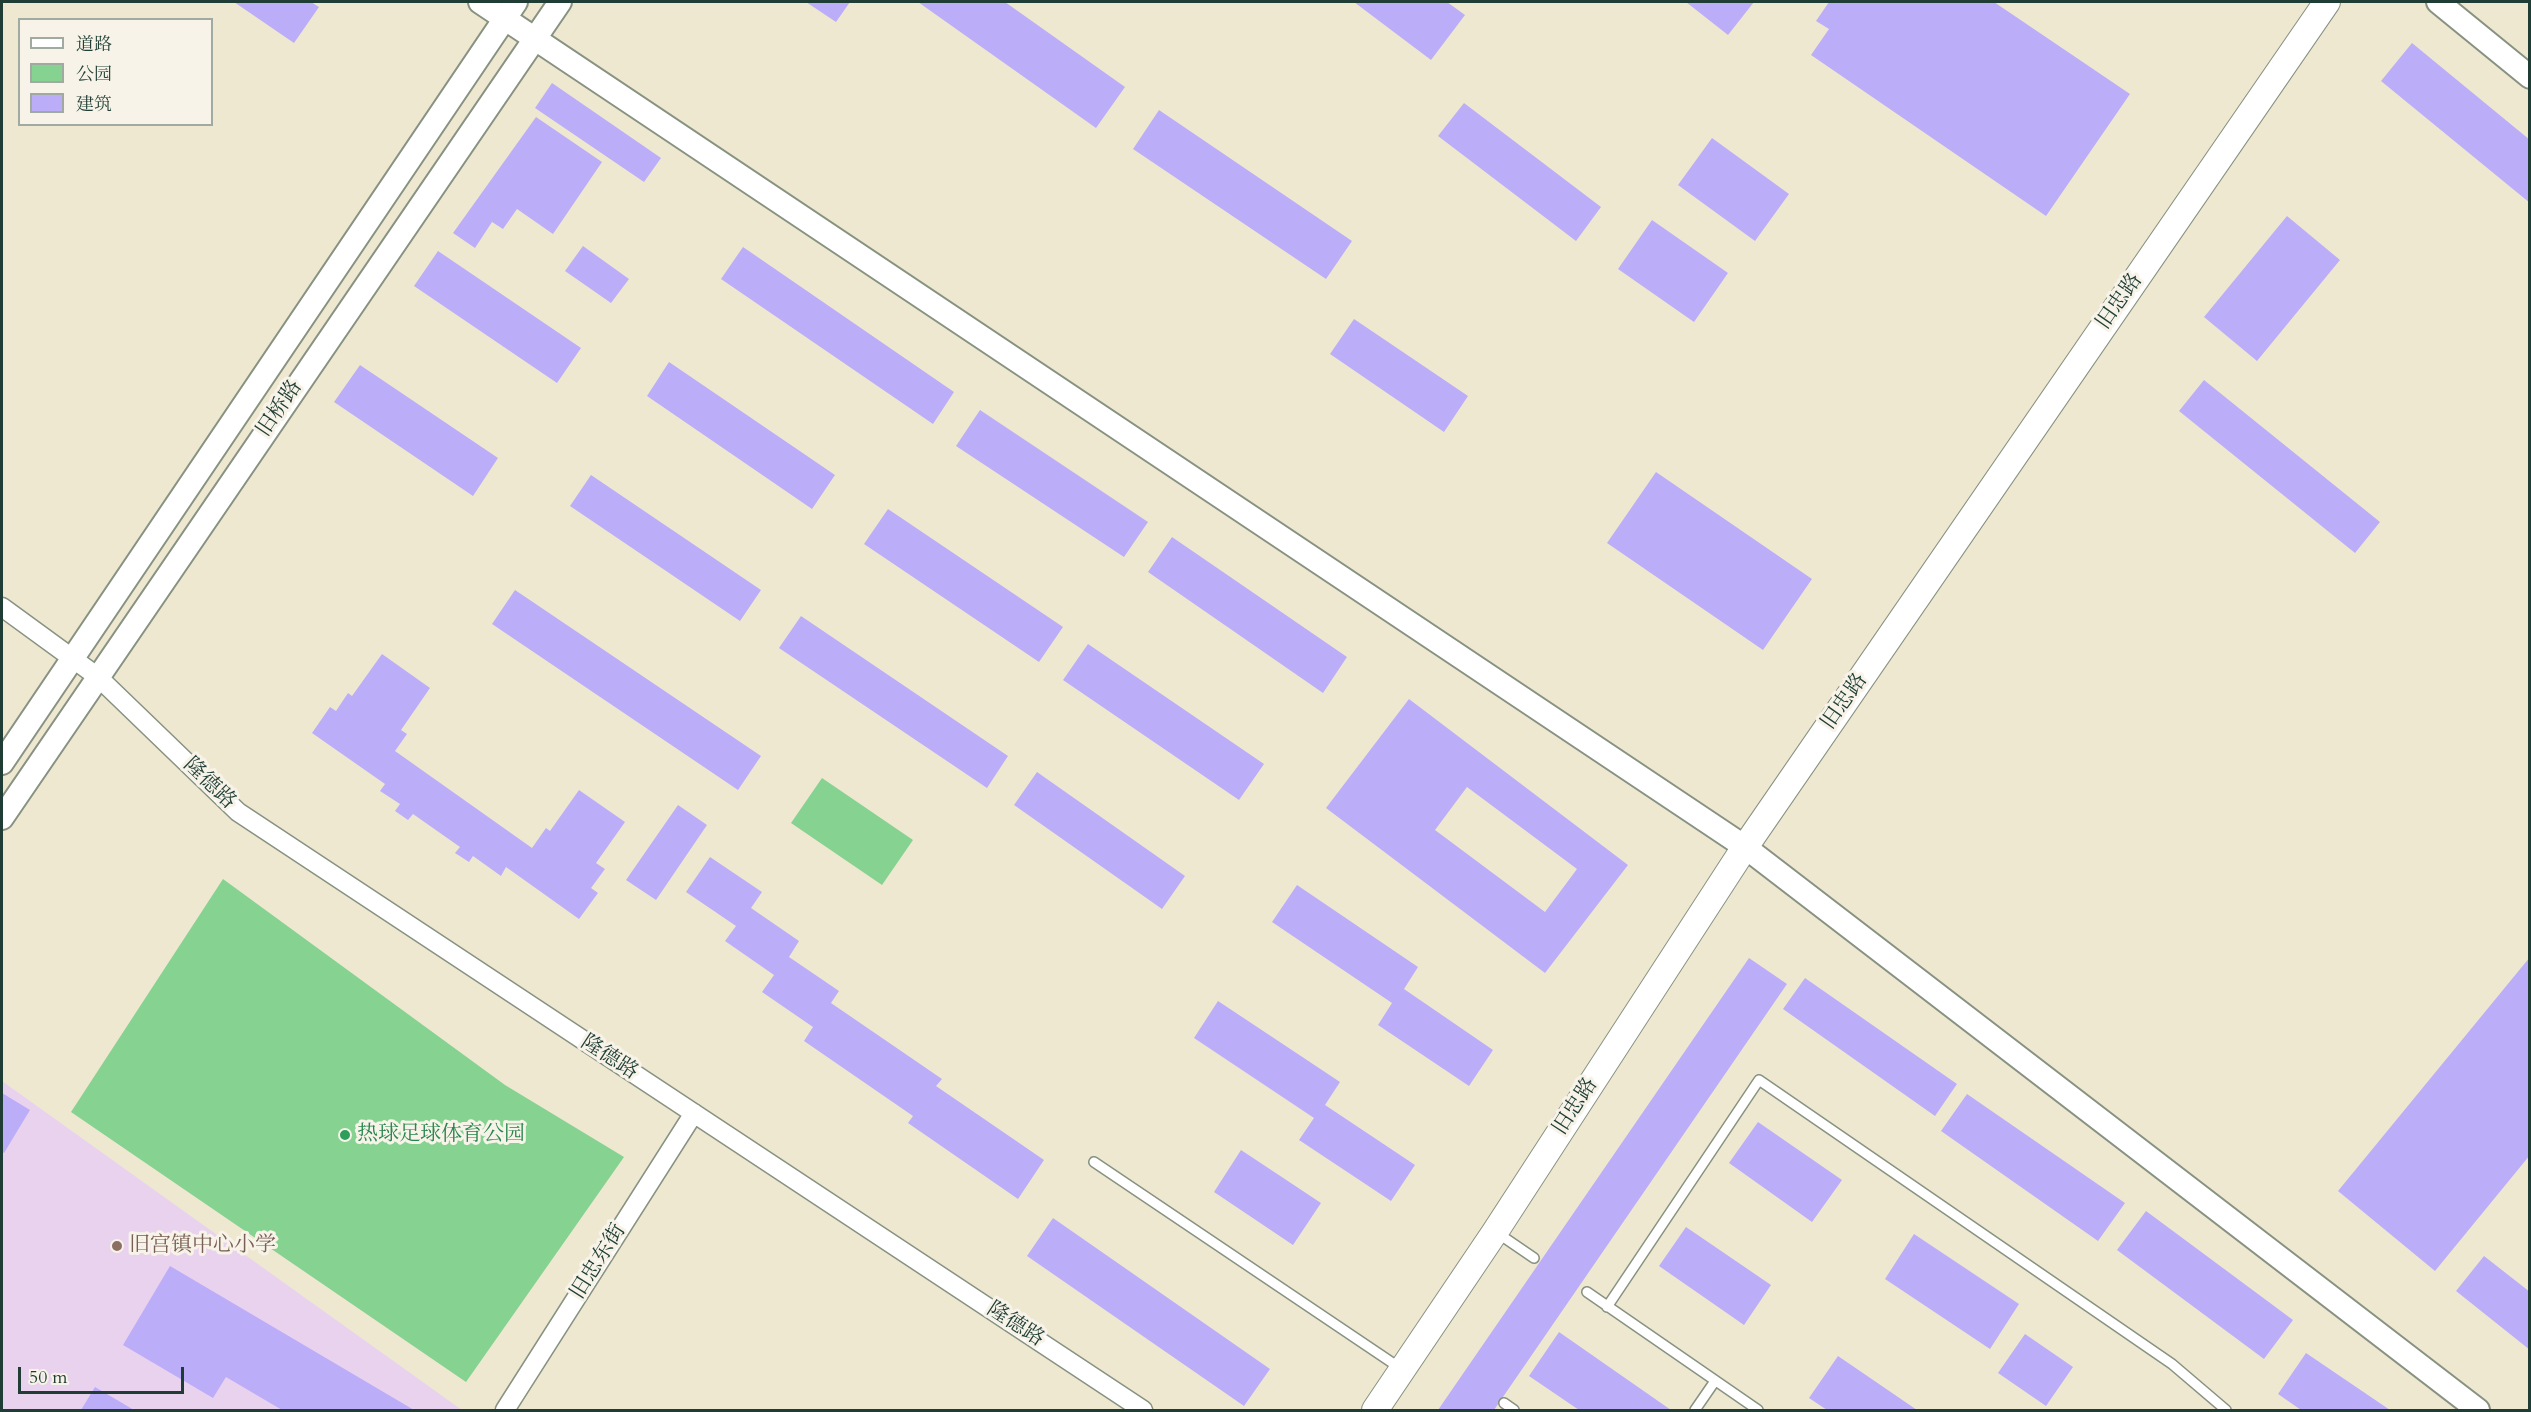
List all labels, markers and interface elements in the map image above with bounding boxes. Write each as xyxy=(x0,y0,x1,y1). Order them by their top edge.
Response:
legend xyxy=(18,18,213,126)
text: 道路 xyxy=(76,32,112,57)
text: 公园 xyxy=(76,62,112,87)
text: 建筑 xyxy=(76,92,112,117)
street label: 旧忠路 xyxy=(2092,269,2148,335)
street label: 旧桥路 xyxy=(252,376,308,442)
street label: 旧忠路 xyxy=(1817,669,1873,735)
street label: 隆德路 xyxy=(178,753,240,815)
street label: 隆德路 xyxy=(576,1030,642,1086)
street label: 旧忠路 xyxy=(1548,1074,1604,1140)
place label: 热球足球体育公园 xyxy=(357,1122,525,1148)
marker: 热球足球体育公园 xyxy=(338,1128,352,1142)
street label: 旧忠东街 xyxy=(566,1220,632,1304)
place label: 旧宫镇中心小学 xyxy=(129,1233,276,1259)
marker: 旧宫镇中心小学 xyxy=(110,1239,124,1253)
street label: 隆德路 xyxy=(982,1297,1048,1353)
scale bar xyxy=(21,1355,188,1393)
text: 50 m xyxy=(29,1365,68,1390)

